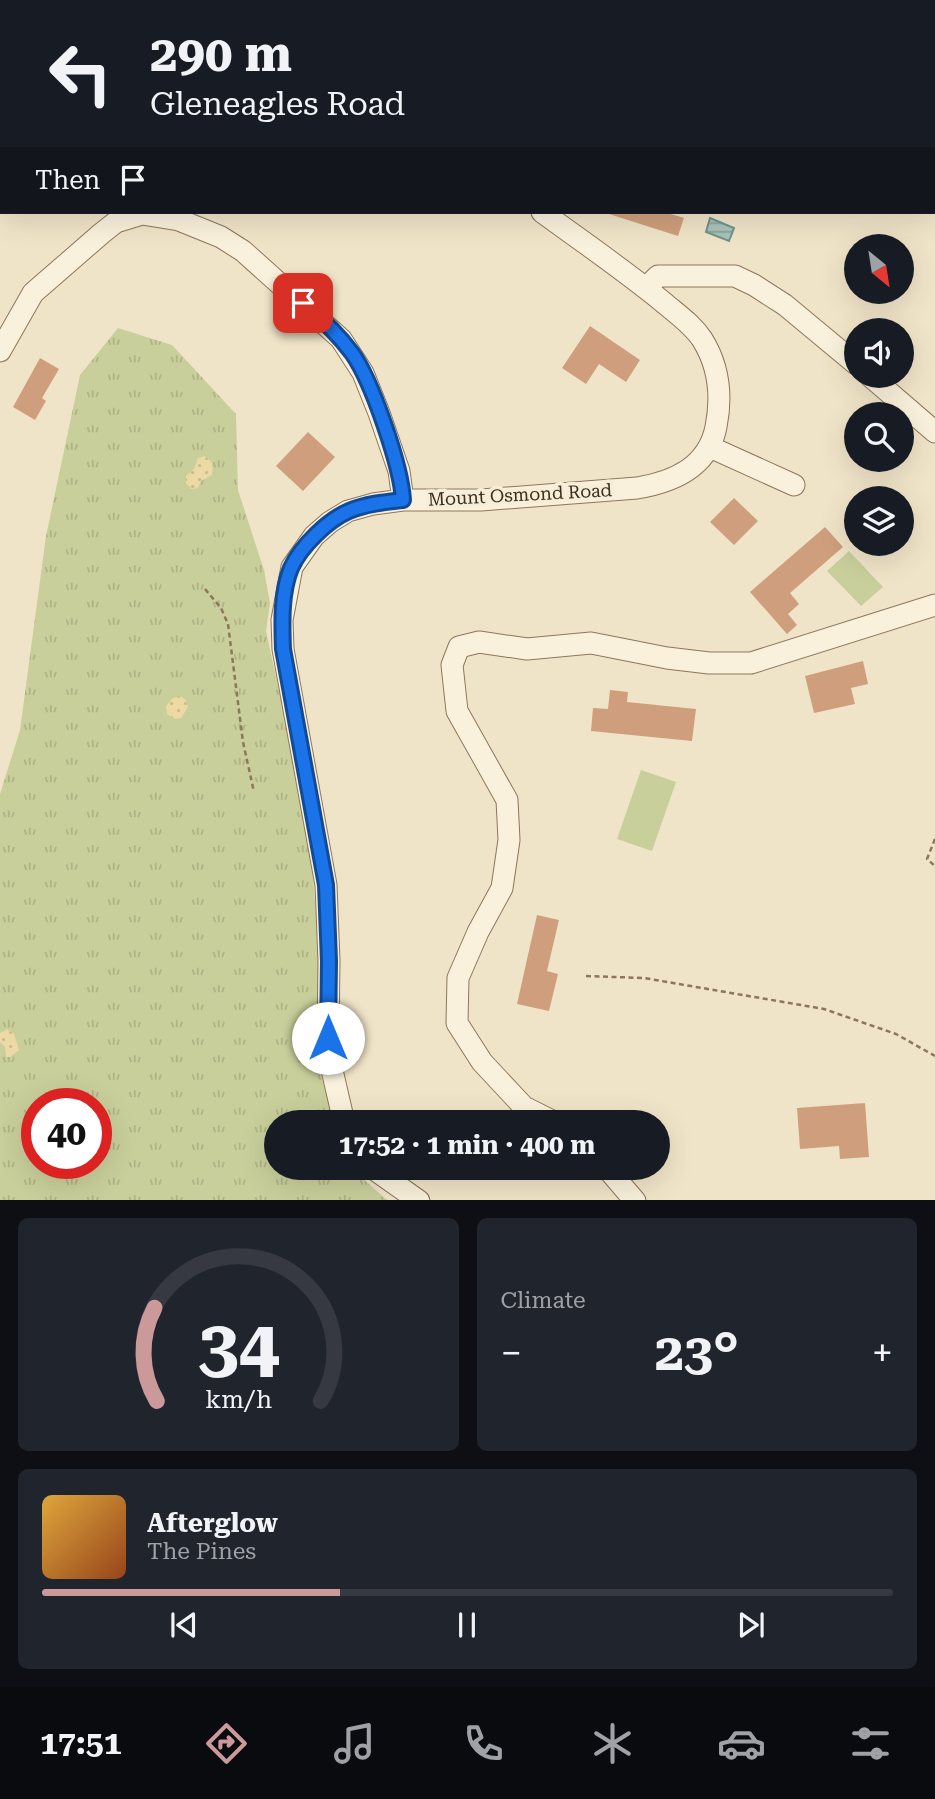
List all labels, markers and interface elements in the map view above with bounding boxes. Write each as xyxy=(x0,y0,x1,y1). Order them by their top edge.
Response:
text: 290 m xyxy=(150,26,292,83)
icon: left xyxy=(35,28,126,119)
text: Gleneagles Road xyxy=(150,85,405,123)
icon: arrive xyxy=(114,161,152,199)
text: Then xyxy=(35,165,100,195)
north arrow xyxy=(844,234,914,304)
map controls xyxy=(844,234,914,556)
pin xyxy=(273,273,333,333)
icon: arrive xyxy=(284,284,322,322)
button: sound xyxy=(844,318,914,388)
button: search xyxy=(844,402,914,472)
street label: Mount Osmond Road xyxy=(427,479,613,510)
button: layers xyxy=(844,486,914,556)
position arrow xyxy=(291,1001,365,1075)
speed limit sign: 40 xyxy=(21,1088,112,1179)
text: 17:52 · 1 min · 400 m xyxy=(339,1130,595,1160)
text: Climate xyxy=(501,1287,586,1314)
text: 34 xyxy=(197,1304,279,1389)
text: 23° xyxy=(655,1322,739,1383)
text: − xyxy=(501,1331,522,1375)
text: + xyxy=(872,1331,893,1375)
text: km/h xyxy=(205,1384,272,1413)
text: Afterglow xyxy=(147,1508,278,1538)
text: The Pines xyxy=(147,1538,256,1565)
icon: previous xyxy=(165,1606,203,1644)
icon: pause xyxy=(448,1606,486,1644)
icon: next xyxy=(732,1606,770,1644)
icon: directions xyxy=(202,1719,251,1768)
icon: music xyxy=(330,1719,379,1768)
icon: phone xyxy=(459,1719,508,1768)
icon: climate xyxy=(588,1719,637,1768)
icon: car xyxy=(717,1719,766,1768)
icon: filters xyxy=(846,1719,895,1768)
text: 17:51 xyxy=(40,1724,122,1762)

